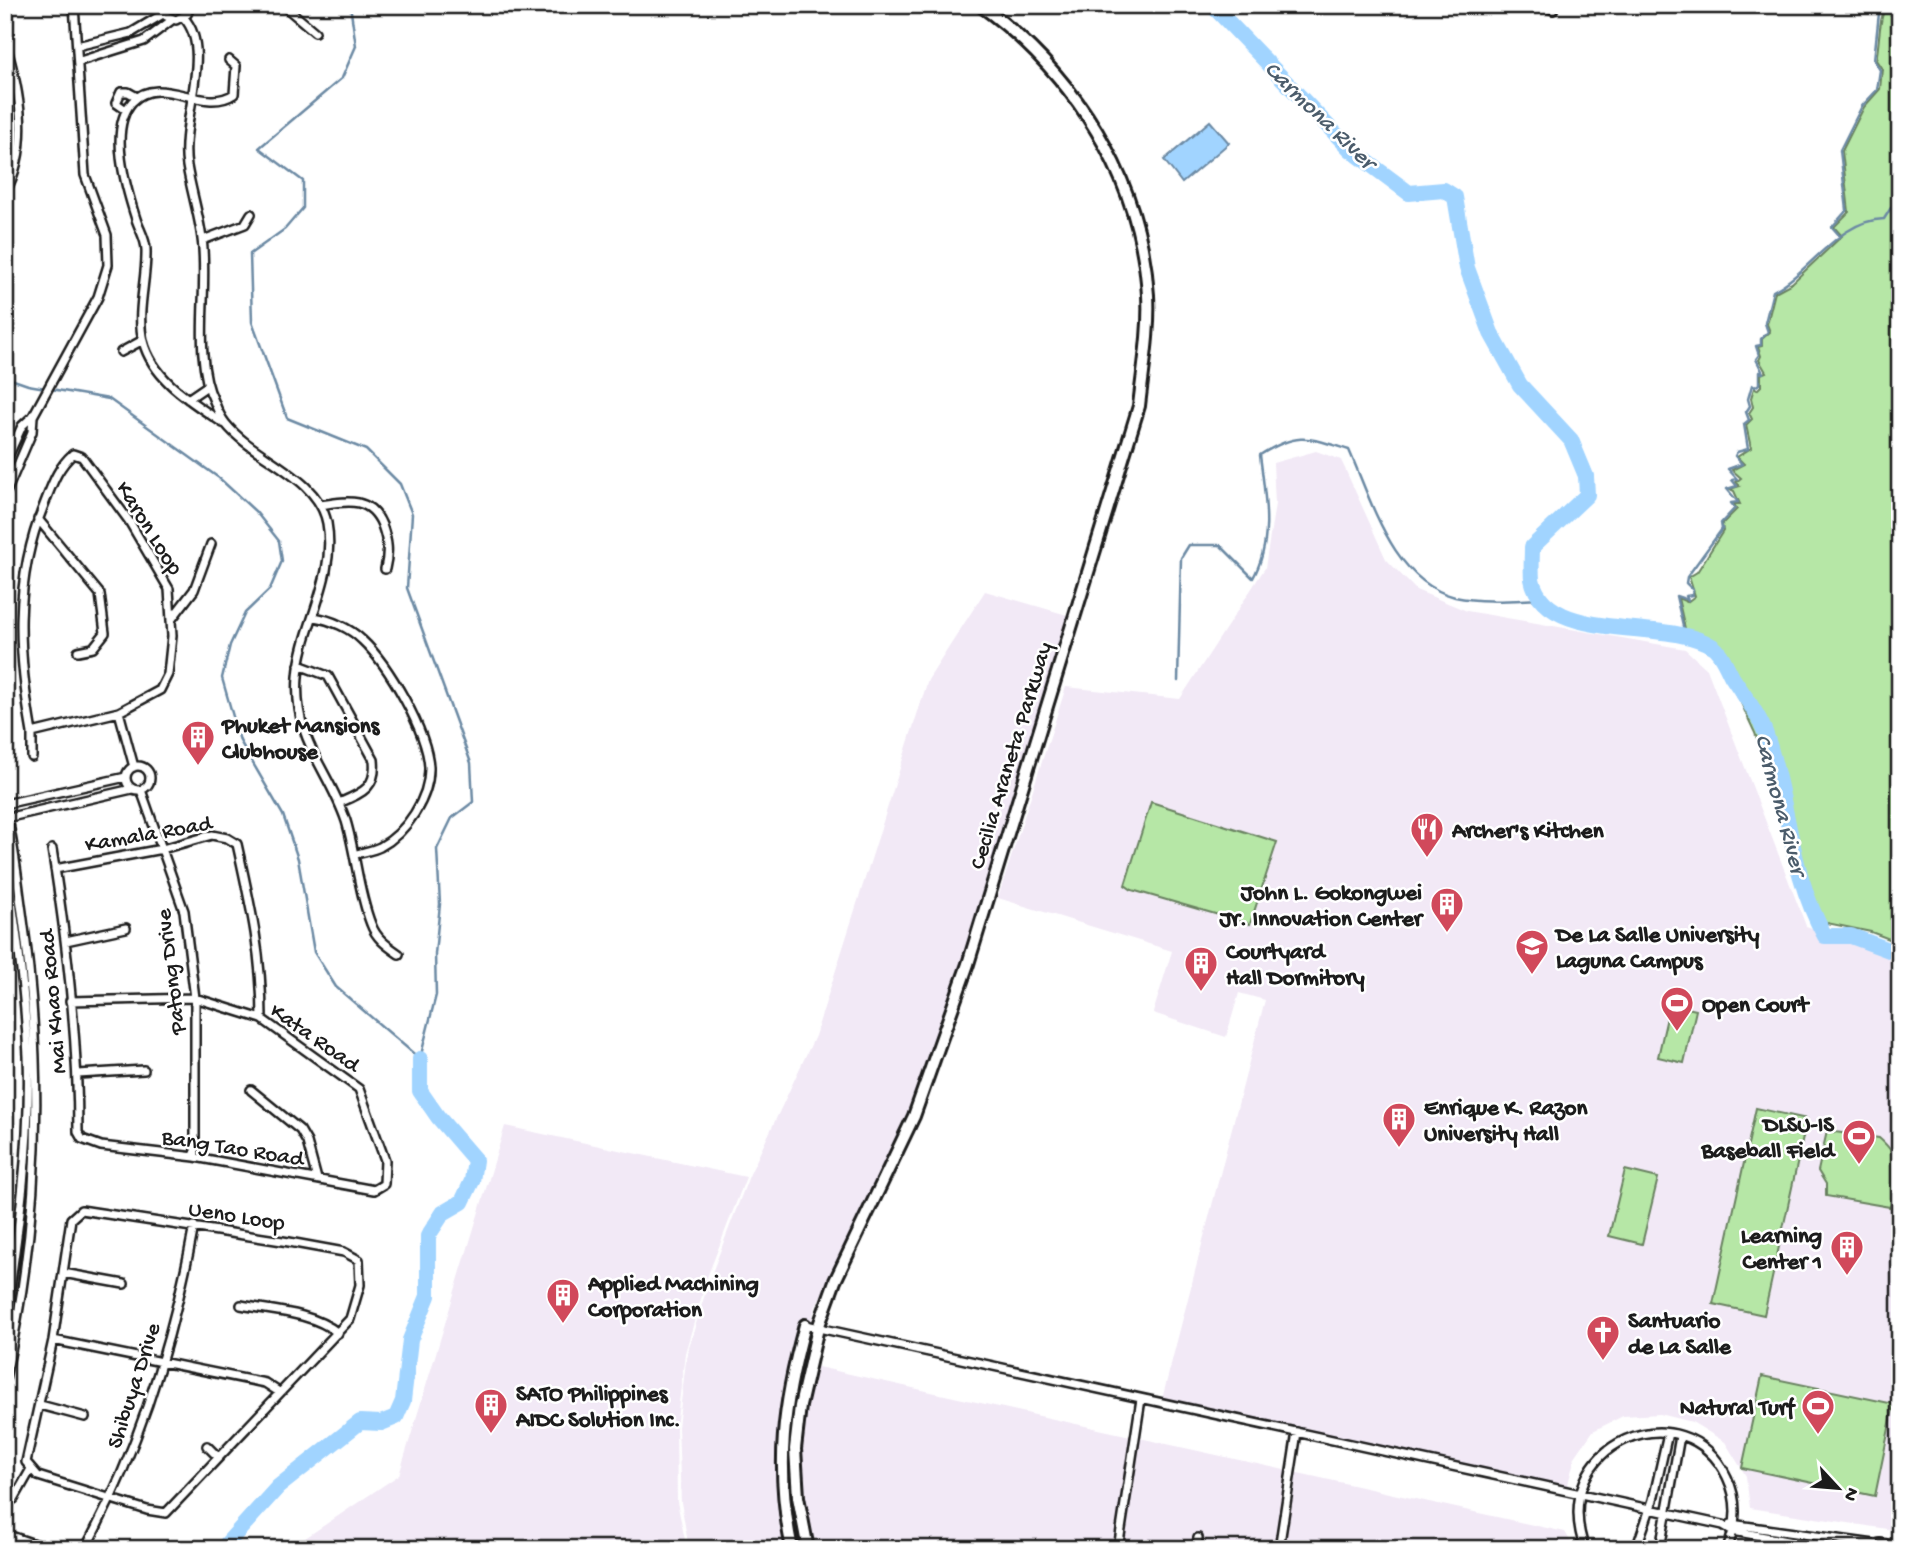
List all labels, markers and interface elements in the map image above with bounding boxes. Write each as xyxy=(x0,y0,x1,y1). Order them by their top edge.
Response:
water label: Carmona River xyxy=(1257,56,1384,180)
street label: Karon Loop xyxy=(109,477,187,581)
street label: Cecilia Araneta Parkway xyxy=(965,639,1060,873)
place label: Phuket Mansions Clubhouse xyxy=(220,714,381,767)
building icon: Phuket Mansions Clubhouse xyxy=(179,718,217,767)
water label: Carmona River xyxy=(1746,732,1812,883)
restaurant icon: Archer's Kitchen xyxy=(1408,810,1446,859)
street label: Kamala Road xyxy=(83,811,215,860)
place label: Archer's Kitchen xyxy=(1451,819,1605,846)
place label: John L. Gokongwei Jr. Innovation Center xyxy=(1218,881,1425,934)
building icon: John L. Gokongwei Jr. Innovation Center xyxy=(1428,885,1466,934)
street label: Patong Drive xyxy=(151,906,194,1037)
place label: De La Salle University Laguna Campus xyxy=(1554,923,1760,976)
street label: Mai Khao Road xyxy=(35,927,74,1075)
school or university icon: De La Salle University Laguna Campus xyxy=(1513,927,1551,976)
place label: Courtyard Hall Dormitory xyxy=(1226,940,1365,993)
building icon: Courtyard Hall Dormitory xyxy=(1182,944,1220,993)
sports icon: Open Court xyxy=(1658,984,1696,1033)
place label: Open Court xyxy=(1702,993,1811,1020)
street label: Kata Road xyxy=(264,998,365,1080)
place label: Enrique K. Razon University Hall xyxy=(1424,1096,1588,1149)
building icon: Enrique K. Razon University Hall xyxy=(1380,1100,1418,1149)
place label: DLSU-IS Baseball Field xyxy=(1700,1113,1837,1166)
sports icon: DLSU-IS Baseball Field xyxy=(1840,1117,1878,1166)
street label: Bang Tao Road xyxy=(159,1125,307,1174)
street label: Ueno Loop xyxy=(186,1197,287,1238)
place label: Learning Center 1 xyxy=(1741,1224,1822,1277)
building icon: Learning Center 1 xyxy=(1828,1228,1866,1277)
place label: Applied Machining Corporation xyxy=(587,1272,759,1325)
building icon: Applied Machining Corporation xyxy=(544,1276,582,1325)
place label: Santuario de La Salle xyxy=(1628,1309,1732,1362)
church icon: Santuario de La Salle xyxy=(1584,1313,1622,1362)
street label: Shibuya Drive xyxy=(102,1319,169,1452)
place label: SATO Philippines AIDC Solution Inc. xyxy=(515,1382,681,1435)
building icon: SATO Philippines AIDC Solution Inc. xyxy=(472,1386,510,1435)
sports icon: Natural Turf xyxy=(1799,1387,1837,1436)
place label: Natural Turf xyxy=(1680,1396,1796,1423)
north arrow xyxy=(1804,1452,1874,1522)
text: N xyxy=(1837,1483,1863,1505)

